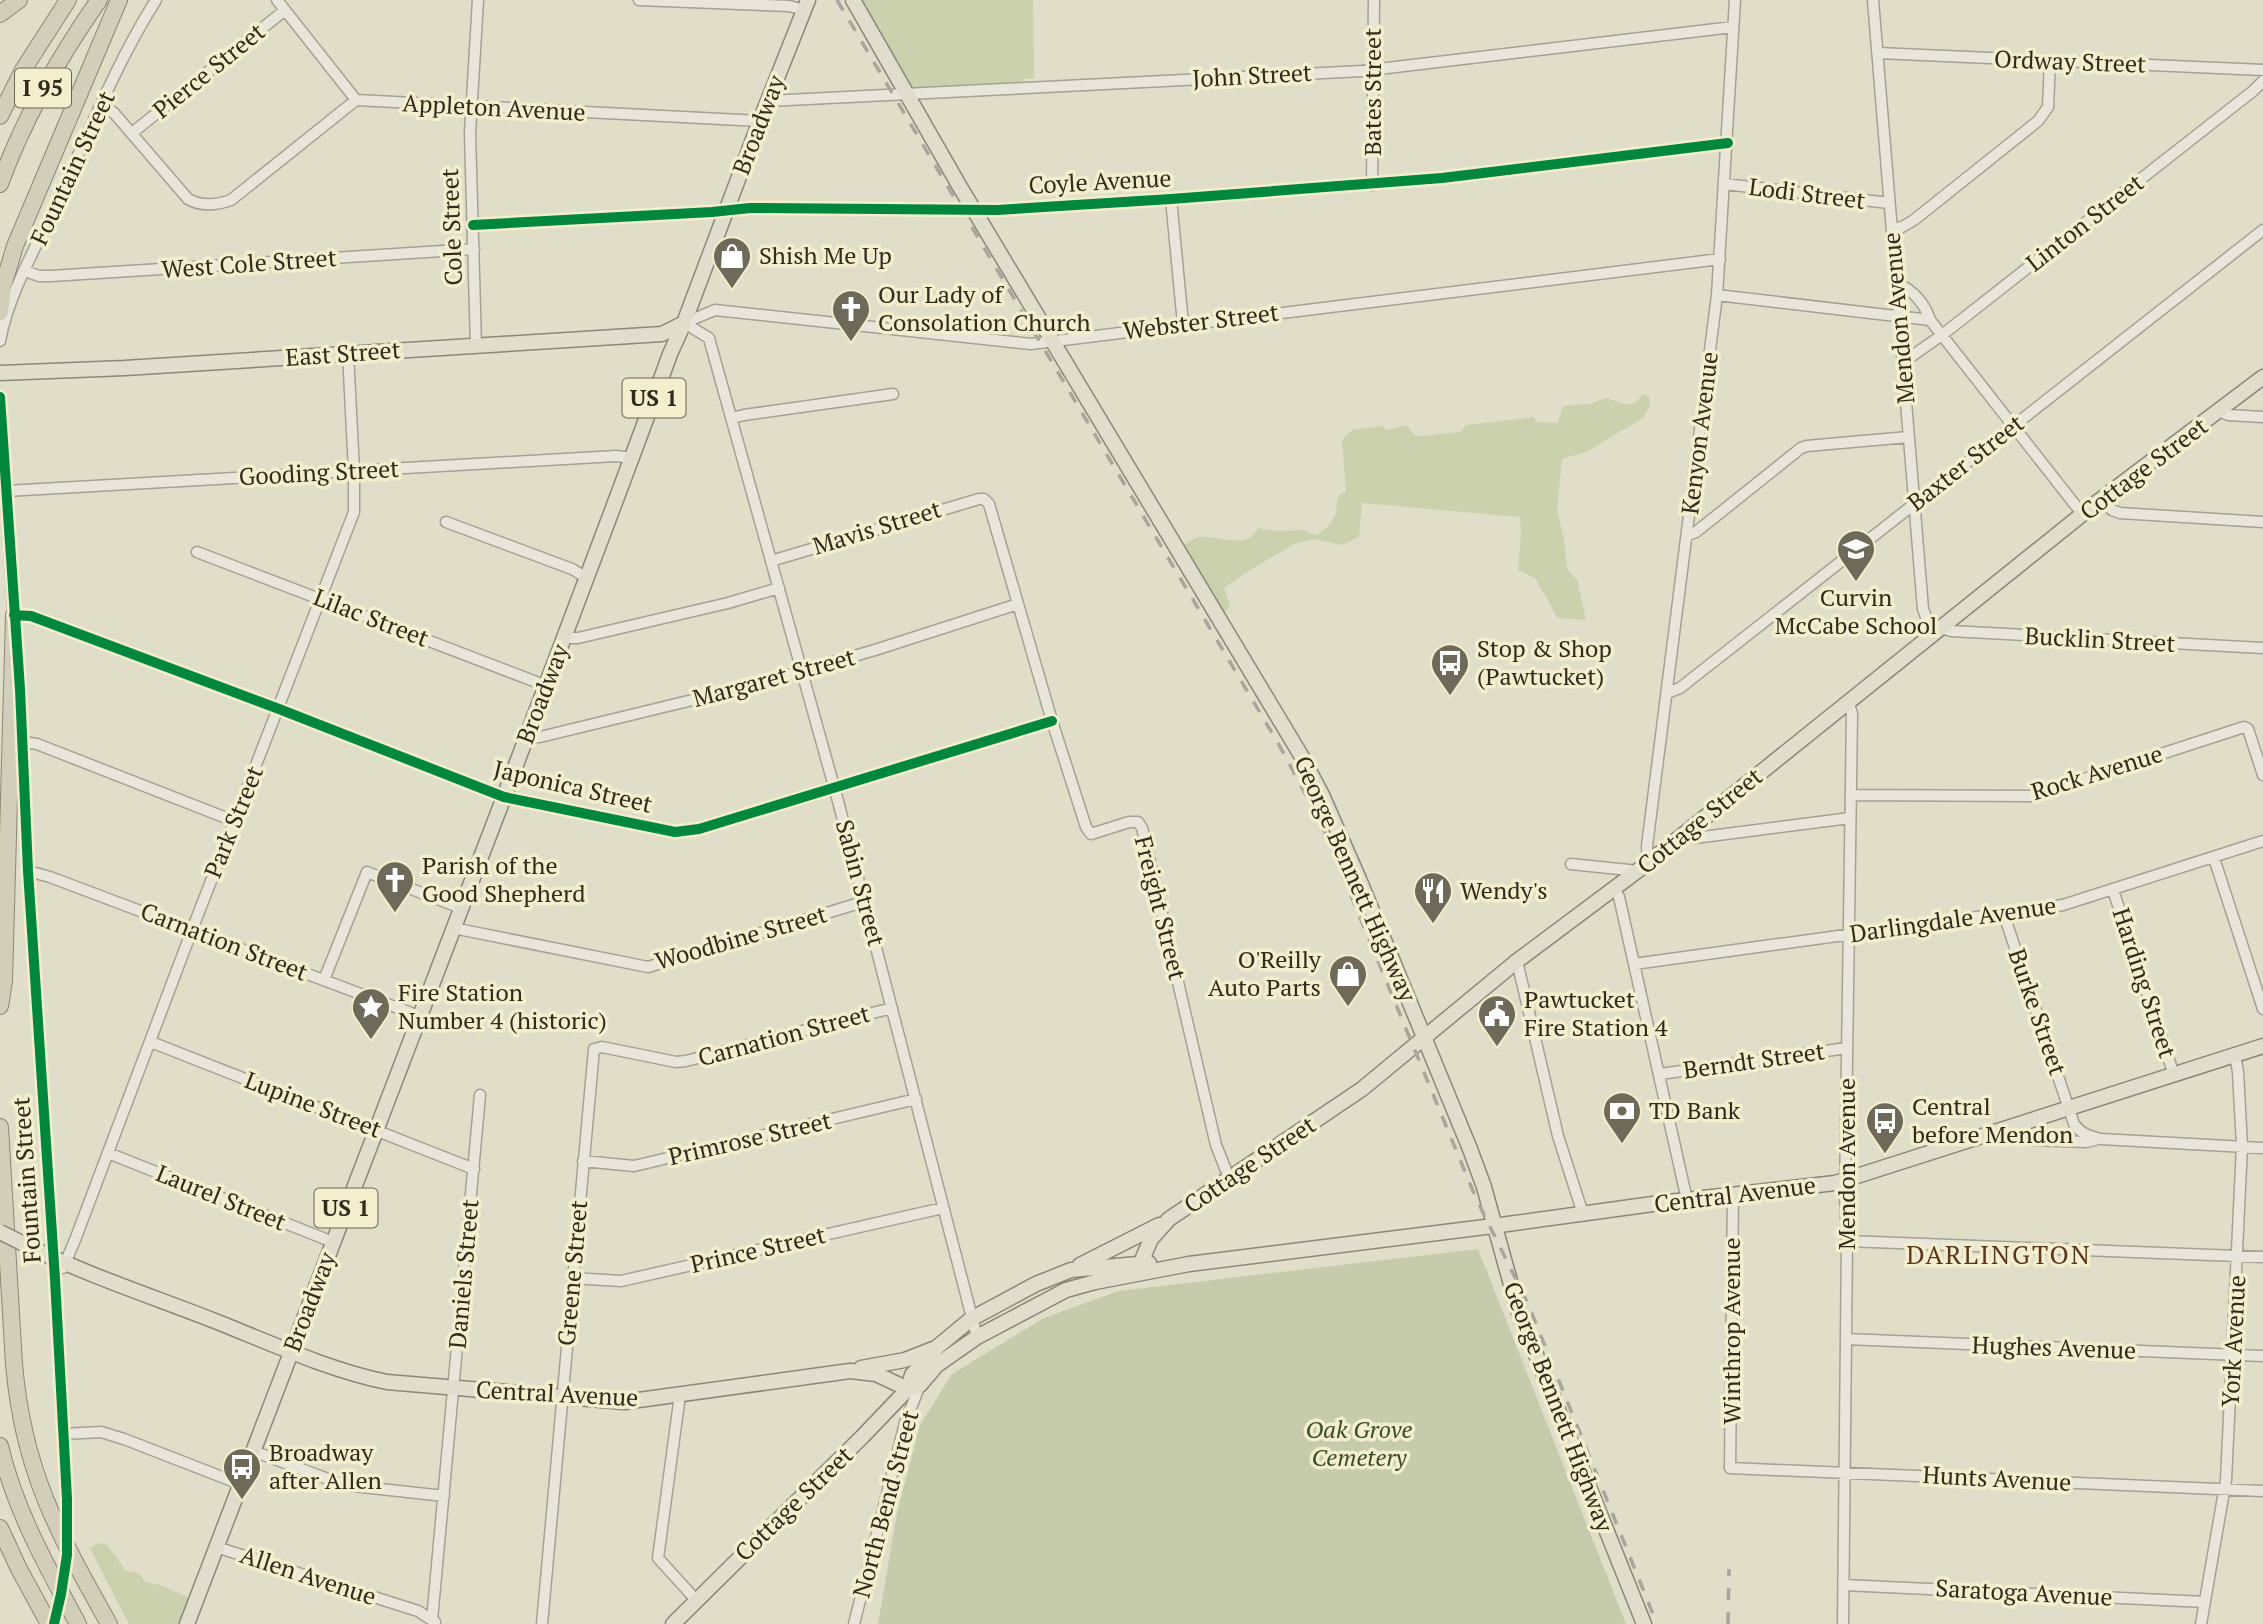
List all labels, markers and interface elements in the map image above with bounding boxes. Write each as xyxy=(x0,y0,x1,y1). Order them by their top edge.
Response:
street label: Pierce Street xyxy=(146,15,271,125)
street label: Bates Street xyxy=(1356,28,1388,156)
street label: Ordway Street xyxy=(1994,42,2147,80)
street label: John Street xyxy=(1191,56,1313,94)
road number: I 95 xyxy=(15,68,71,108)
street label: Broadway xyxy=(724,69,792,179)
street label: Fountain Street xyxy=(22,85,122,250)
street label: Appleton Avenue xyxy=(402,86,586,128)
street label: Coyle Avenue xyxy=(1028,161,1172,201)
street label: Linton Street xyxy=(2019,166,2150,278)
street label: Cole Street xyxy=(433,168,469,286)
street label: Lodi Street xyxy=(1747,170,1867,216)
street label: Mendon Avenue xyxy=(1875,231,1921,405)
shop icon: Shish Me Up xyxy=(711,235,753,290)
place label: Shish Me Up xyxy=(759,239,892,271)
street label: West Cole Street xyxy=(160,241,338,285)
place label: Our Lady of Consolation Church xyxy=(878,278,1091,338)
church icon: Our Lady of Consolation Church xyxy=(830,288,872,343)
street label: Webster Street xyxy=(1121,296,1281,346)
street label: East Street xyxy=(284,333,402,373)
street label: Kenyon Avenue xyxy=(1673,350,1725,516)
road number: US 1 xyxy=(622,378,686,418)
street label: Baxter Street xyxy=(1901,407,2030,518)
street label: Cottage Street xyxy=(2073,410,2214,527)
street label: Gooding Street xyxy=(238,452,400,492)
street label: Mavis Street xyxy=(809,492,945,562)
school or university icon: Curvin McCabe School xyxy=(1835,528,1877,583)
street label: Lilac Street xyxy=(309,580,434,654)
place label: Curvin McCabe School xyxy=(1775,581,1937,641)
street label: Bucklin Street xyxy=(2024,619,2176,659)
place label: Stop & Shop (Pawtucket) xyxy=(1477,632,1612,692)
street label: Broadway xyxy=(508,638,576,748)
street label: Margaret Street xyxy=(689,640,859,714)
bus stop icon: Stop & Shop (Pawtucket) xyxy=(1429,642,1471,697)
street label: Rock Avenue xyxy=(2027,737,2166,807)
street label: George Bennett Highway xyxy=(1287,751,1425,1007)
street label: Japonica Street xyxy=(491,752,656,820)
street label: Cottage Street xyxy=(1630,760,1769,881)
street label: Park Street xyxy=(196,761,270,882)
street label: Sabin Street xyxy=(829,816,893,949)
street label: Freight Street xyxy=(1128,833,1194,983)
place label: Parish of the Good Shepherd xyxy=(422,849,586,909)
church icon: Parish of the Good Shepherd xyxy=(374,859,416,914)
restaurant icon: Wendy's xyxy=(1412,870,1454,925)
place label: Wendy's xyxy=(1460,874,1548,906)
street label: Darlingdale Avenue xyxy=(1847,889,2058,949)
street label: Carnation Street xyxy=(136,894,313,988)
street label: Woodbine Street xyxy=(651,897,830,977)
street label: Harding Street xyxy=(2106,904,2184,1062)
place label: O'Reilly Auto Parts xyxy=(1208,943,1322,1003)
street label: Burke Street xyxy=(2001,944,2075,1079)
shop icon: O'Reilly Auto Parts xyxy=(1327,953,1369,1008)
place label: Fire Station Number 4 (historic) xyxy=(398,976,607,1036)
place label: Pawtucket Fire Station 4 xyxy=(1524,983,1668,1043)
place icon: Fire Station Number 4 (historic) xyxy=(350,986,392,1041)
public building icon: Pawtucket Fire Station 4 xyxy=(1476,993,1518,1048)
street label: Carnation Street xyxy=(694,997,873,1073)
street label: Berndt Street xyxy=(1681,1034,1827,1086)
street label: Lupine Street xyxy=(240,1063,386,1145)
street label: Mendon Avenue xyxy=(1830,1078,1862,1250)
bank icon: TD Bank xyxy=(1601,1090,1643,1145)
place label: Central before Mendon xyxy=(1912,1090,2073,1150)
place label: TD Bank xyxy=(1649,1094,1741,1126)
street label: Fountain Street xyxy=(4,1096,48,1264)
bus stop icon: Central before Mendon xyxy=(1864,1100,1906,1155)
street label: Primrose Street xyxy=(665,1104,834,1172)
street label: Cottage Street xyxy=(1177,1108,1322,1220)
street label: Laurel Street xyxy=(152,1156,291,1238)
street label: Central Avenue xyxy=(1652,1168,1818,1220)
road number: US 1 xyxy=(314,1189,378,1228)
street label: Daniels Street xyxy=(441,1198,485,1350)
street label: Greene Street xyxy=(550,1199,594,1347)
street label: Prince Street xyxy=(687,1218,829,1280)
district label: DARLINGTON xyxy=(1906,1237,2092,1271)
street label: Winthrop Avenue xyxy=(1715,1238,1747,1424)
street label: Broadway xyxy=(275,1246,343,1356)
street label: York Avenue xyxy=(2214,1274,2252,1408)
street label: George Bennett Highway xyxy=(1496,1277,1622,1537)
street label: Hughes Avenue xyxy=(1971,1328,2137,1366)
street label: Central Avenue xyxy=(475,1373,639,1413)
street label: North Bend Street xyxy=(845,1406,926,1601)
park label: Oak Grove Cemetery xyxy=(1306,1413,1413,1473)
place label: Broadway after Allen xyxy=(269,1436,382,1496)
street label: Cottage Street xyxy=(727,1439,859,1568)
bus stop icon: Broadway after Allen xyxy=(221,1446,263,1501)
street label: Hunts Avenue xyxy=(1922,1458,2072,1498)
street label: Allen Avenue xyxy=(236,1538,380,1612)
street label: Saratoga Avenue xyxy=(1935,1571,2113,1613)

